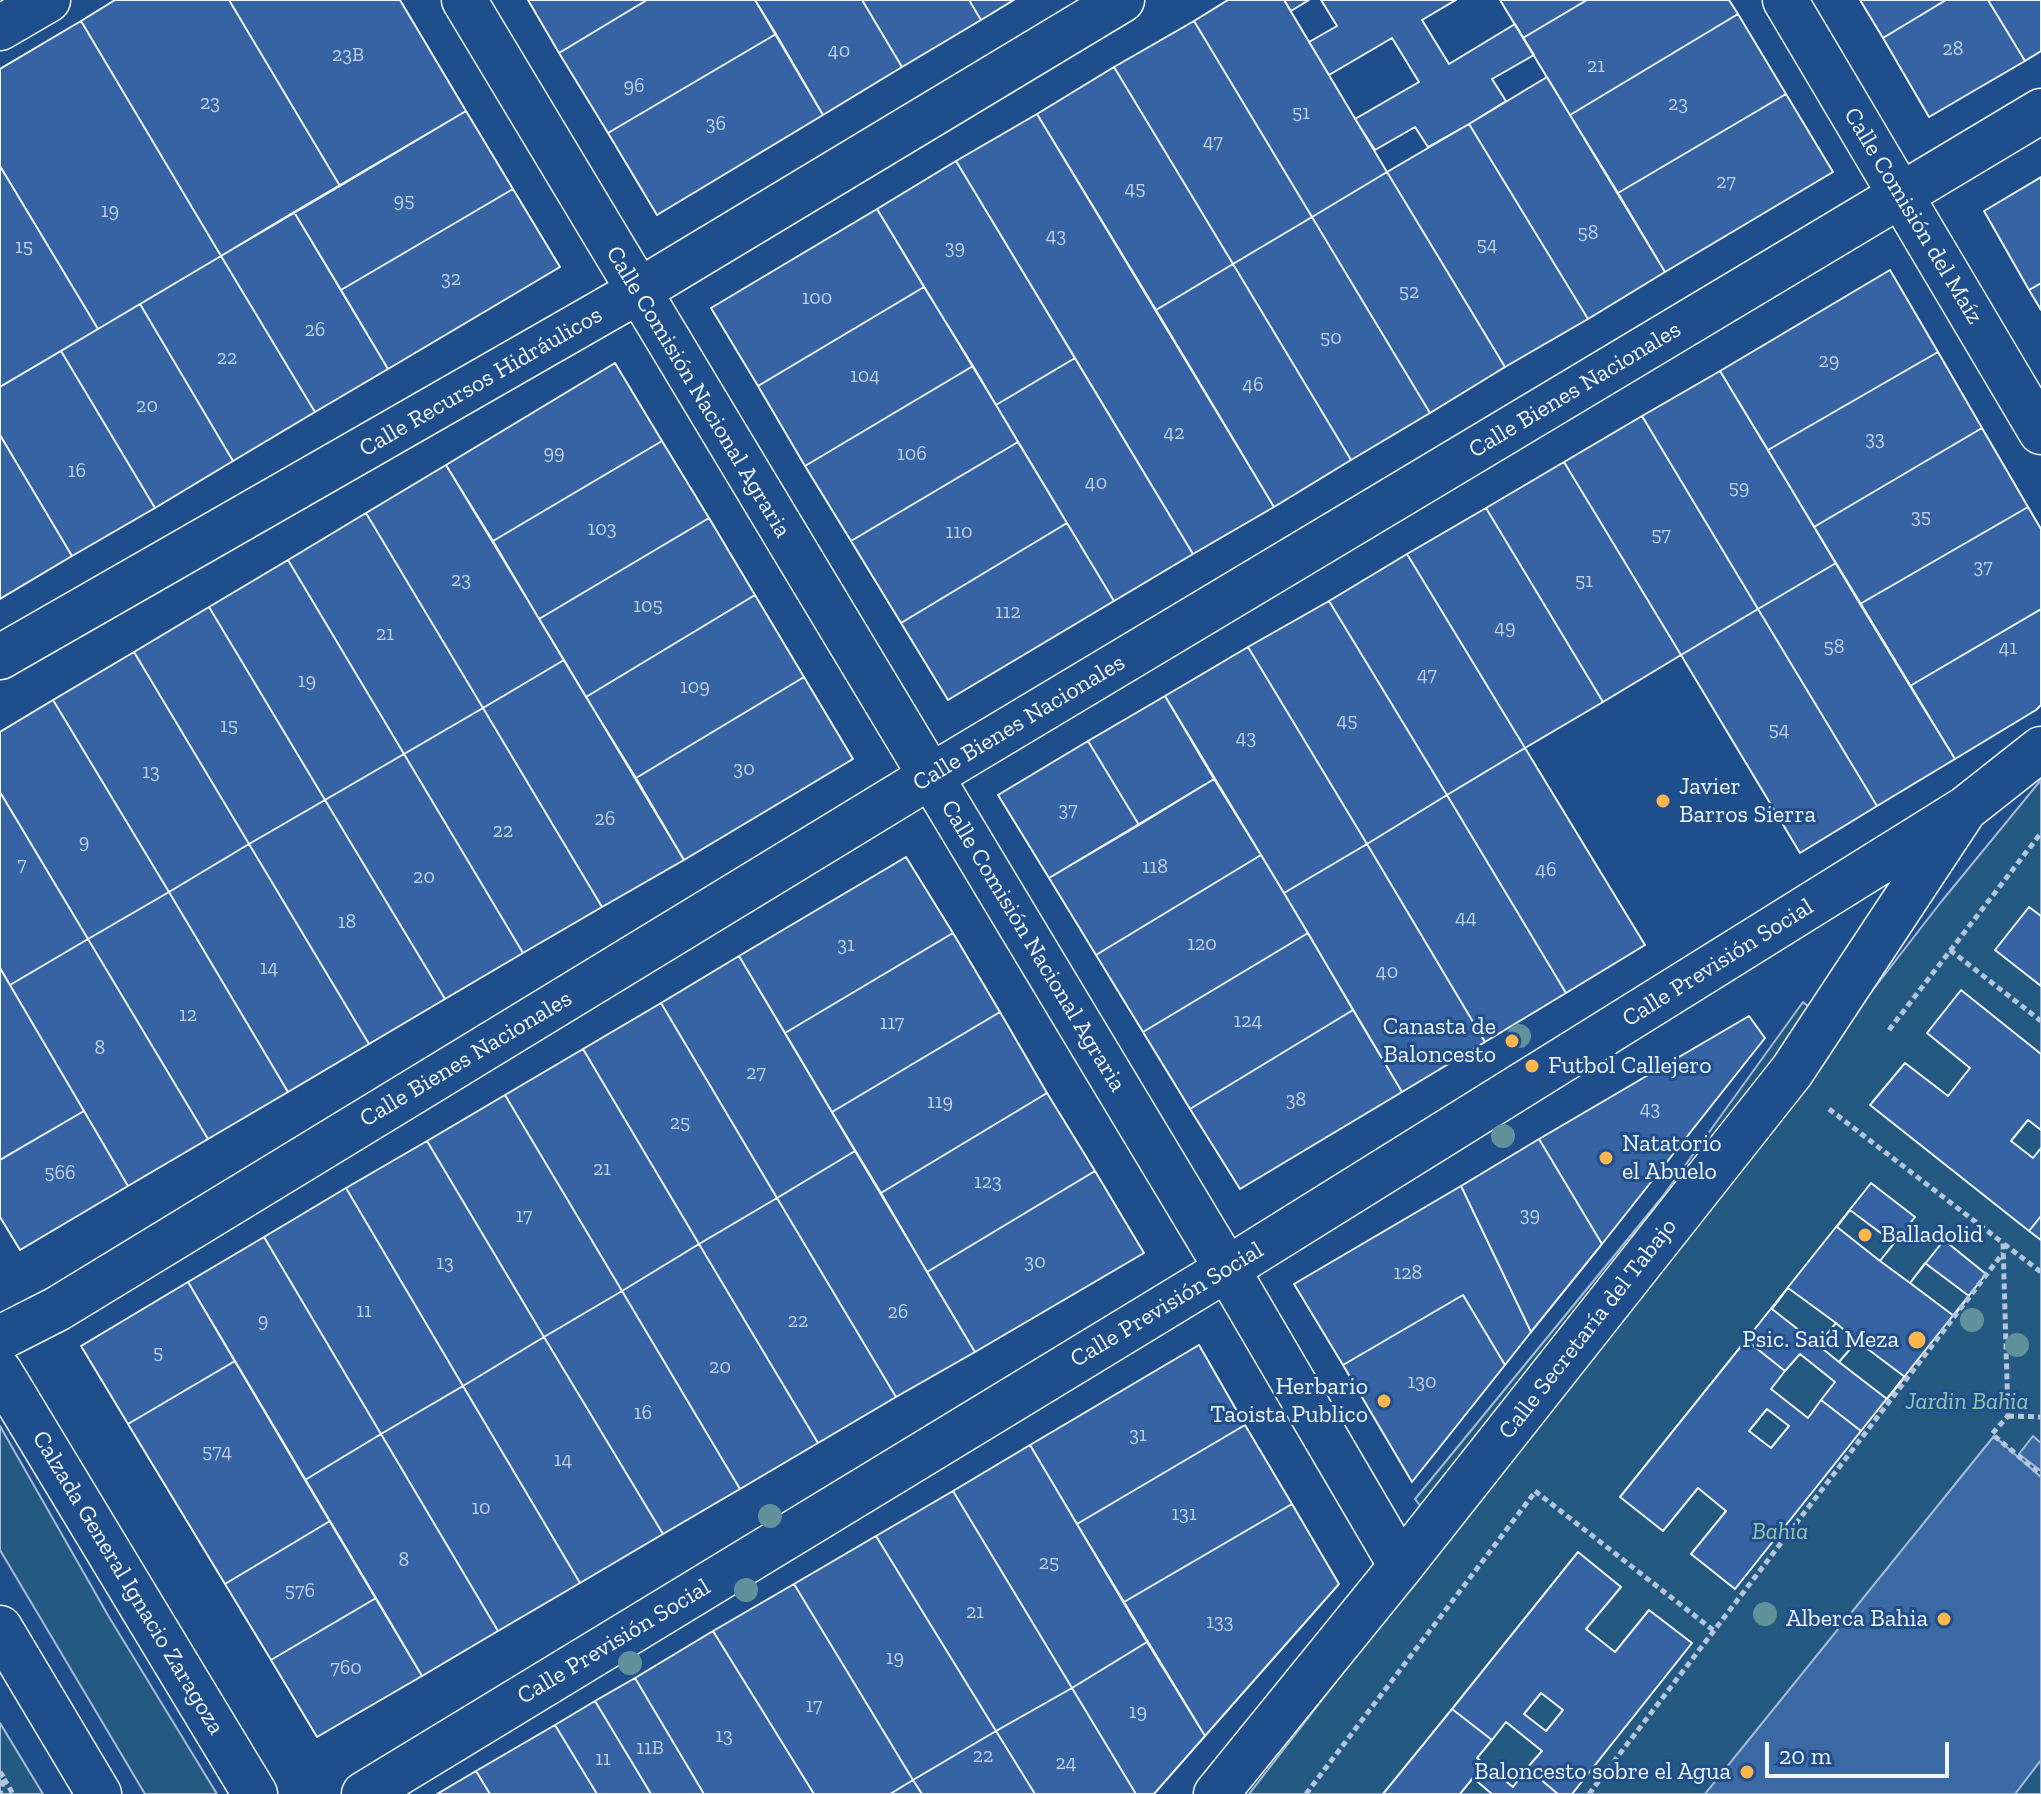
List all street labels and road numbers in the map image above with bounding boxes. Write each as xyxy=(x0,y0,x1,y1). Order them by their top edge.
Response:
street label: Calle Comisión del Maíz xyxy=(1837,103,1989,329)
street label: Calle Comisión Nacional Agraria xyxy=(599,241,797,543)
street label: Calle Recursos Hidráulicos xyxy=(354,301,608,463)
street label: Calle Bienes Nacionales xyxy=(1464,315,1686,465)
street label: Calle Bienes Nacionales xyxy=(908,648,1130,798)
street label: Calle Comisión Nacional Agraria xyxy=(934,795,1132,1097)
street label: Calle Previsión Social xyxy=(1617,893,1819,1033)
street label: Calle Bienes Nacionales xyxy=(355,984,577,1134)
street label: Calle Secretaría del Tabajo xyxy=(1493,1213,1683,1445)
street label: Calle Previsión Social xyxy=(1065,1236,1269,1374)
street label: Calzada General Ignacio Zaragoza xyxy=(26,1426,230,1740)
street label: Calle Previsión Social xyxy=(512,1573,716,1711)

